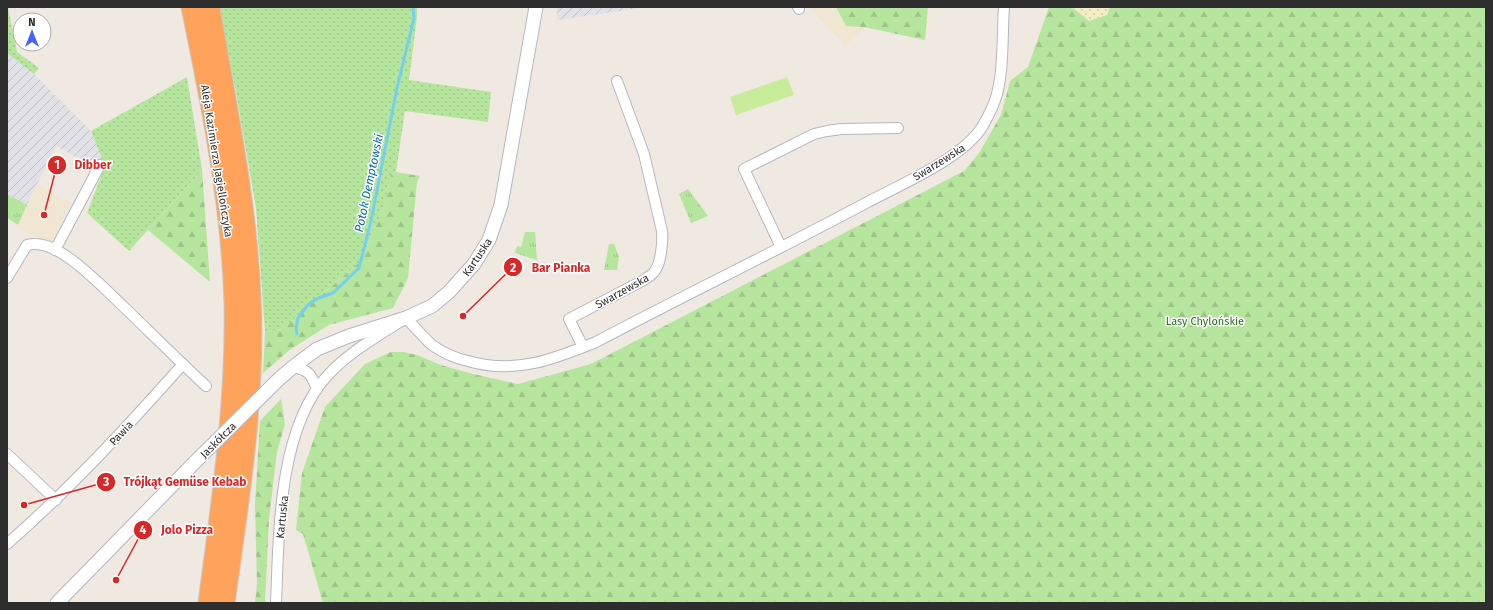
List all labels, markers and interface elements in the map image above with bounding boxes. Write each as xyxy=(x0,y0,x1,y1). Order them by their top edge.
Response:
north arrow xyxy=(12,12,52,52)
text: N xyxy=(28,16,36,29)
street label: Aleja Kazimierza Jagiellończyka xyxy=(198,84,235,238)
water label: Potok Demptowski xyxy=(352,132,386,233)
street label: Swarzewska xyxy=(911,141,968,184)
callout: Dibber xyxy=(47,153,120,177)
text: 1 xyxy=(54,158,60,172)
text: Dibber xyxy=(75,158,112,172)
street label: Kartuska xyxy=(460,236,495,279)
callout: Bar Pianka xyxy=(503,255,598,279)
text: 2 xyxy=(510,261,516,275)
text: Bar Pianka xyxy=(532,261,591,275)
street label: Swarzewska xyxy=(593,271,651,311)
park label: Lasy Chylońskie xyxy=(1166,315,1244,328)
street label: Pawia xyxy=(107,418,136,448)
street label: Jaskółcza xyxy=(198,420,239,461)
callout: Trójkąt Gemüse Kebab xyxy=(96,470,255,494)
text: 3 xyxy=(102,475,109,489)
text: Trójkąt Gemüse Kebab xyxy=(124,475,246,490)
street label: Kartuska xyxy=(274,495,291,539)
callout: Jolo Pizza xyxy=(133,518,221,542)
text: 4 xyxy=(140,523,147,537)
text: Jolo Pizza xyxy=(160,523,214,537)

